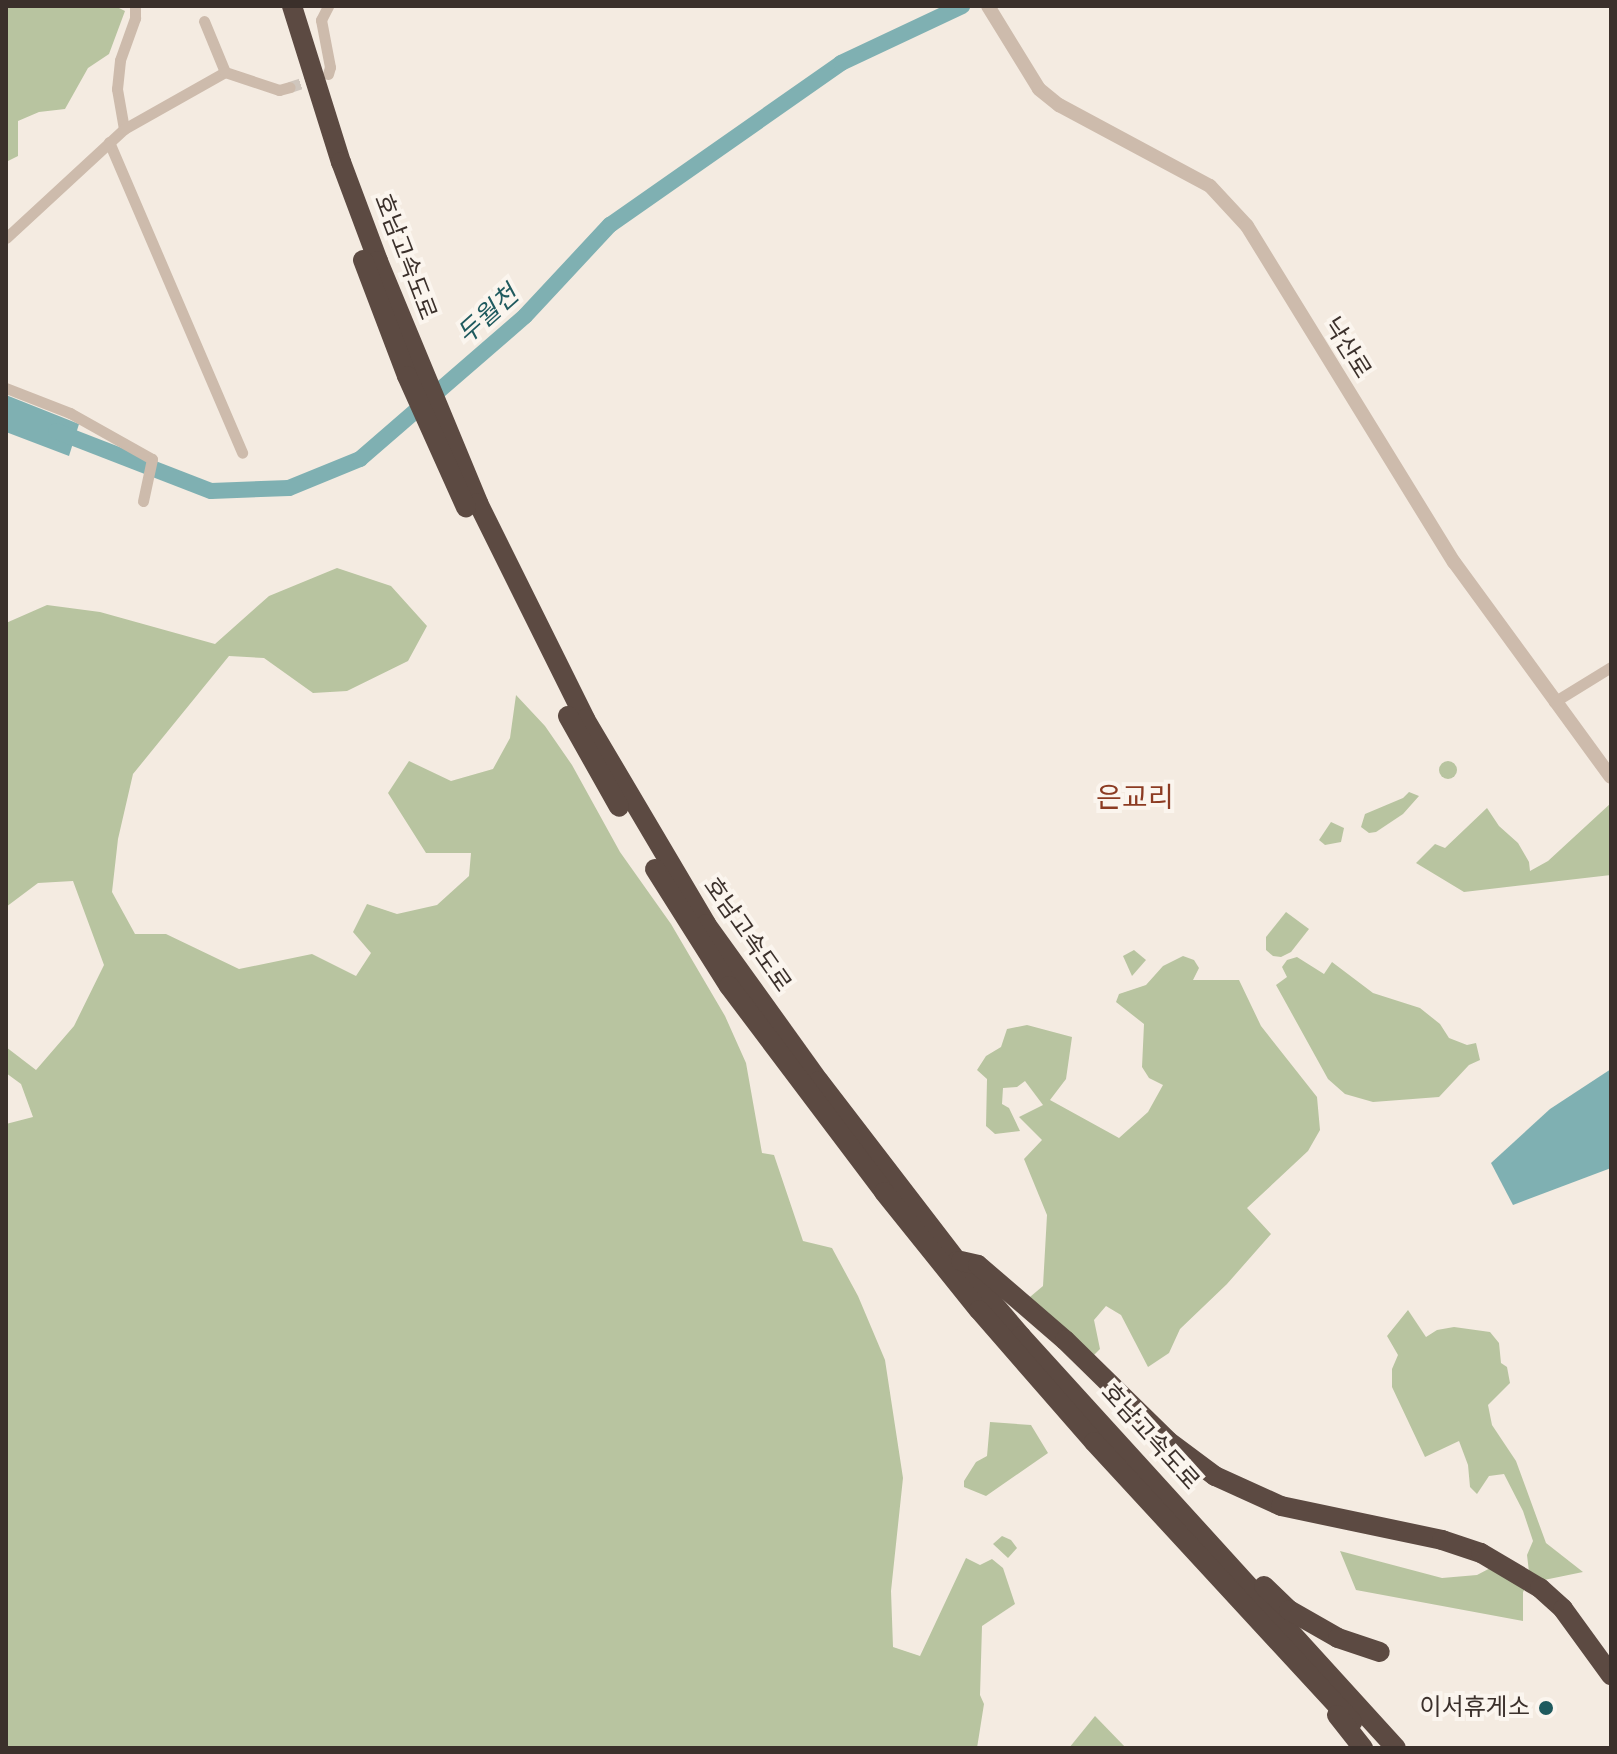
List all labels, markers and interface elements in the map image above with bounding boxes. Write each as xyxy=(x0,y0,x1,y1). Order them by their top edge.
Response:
street label: 호남고속도로 xyxy=(368,190,442,324)
water label: 두월천 xyxy=(451,279,525,351)
street label: 낙산로 xyxy=(1317,312,1377,384)
district label: 은교리 xyxy=(1096,781,1174,815)
street label: 호남고속도로 xyxy=(697,872,797,998)
street label: 호남고속도로 xyxy=(1095,1378,1205,1496)
place label: 이서휴게소 xyxy=(1420,1694,1530,1722)
marker: 이서휴게소 xyxy=(1537,1699,1555,1717)

